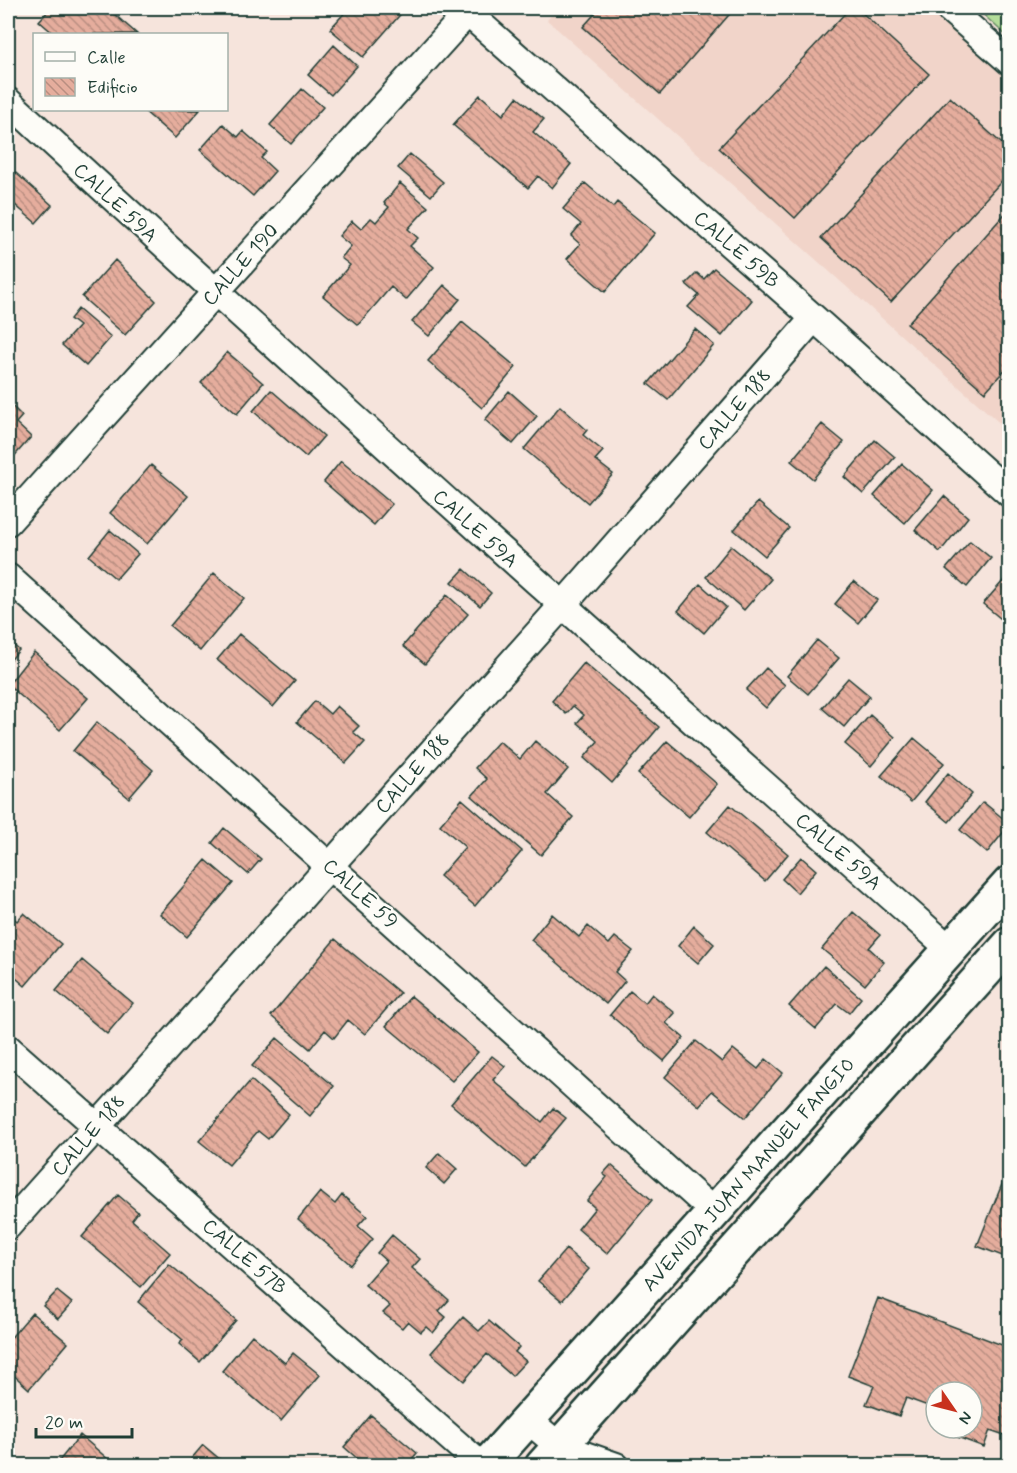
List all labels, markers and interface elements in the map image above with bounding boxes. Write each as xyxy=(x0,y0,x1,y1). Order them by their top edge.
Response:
legend xyxy=(33,33,228,111)
text: Calle xyxy=(87,46,126,70)
text: Edificio xyxy=(87,76,138,100)
street label: CALLE 59A xyxy=(67,157,163,249)
street label: CALLE 59B xyxy=(687,205,785,295)
street label: CALLE 190 xyxy=(197,218,285,312)
street label: CALLE 188 xyxy=(692,363,778,457)
street label: CALLE 59A xyxy=(426,484,524,575)
street label: CALLE 188 xyxy=(370,728,457,820)
street label: CALLE 59A xyxy=(789,807,887,897)
street label: CALLE 59 xyxy=(316,853,404,935)
street label: AVENIDA JUAN MANUEL FANGIO xyxy=(637,1052,862,1298)
street label: CALLE 188 xyxy=(46,1089,132,1183)
street label: CALLE 57B xyxy=(196,1213,292,1301)
north arrow xyxy=(924,1380,984,1440)
scale bar xyxy=(36,1401,132,1439)
text: N xyxy=(953,1407,977,1428)
text: 20 m xyxy=(45,1411,83,1435)

